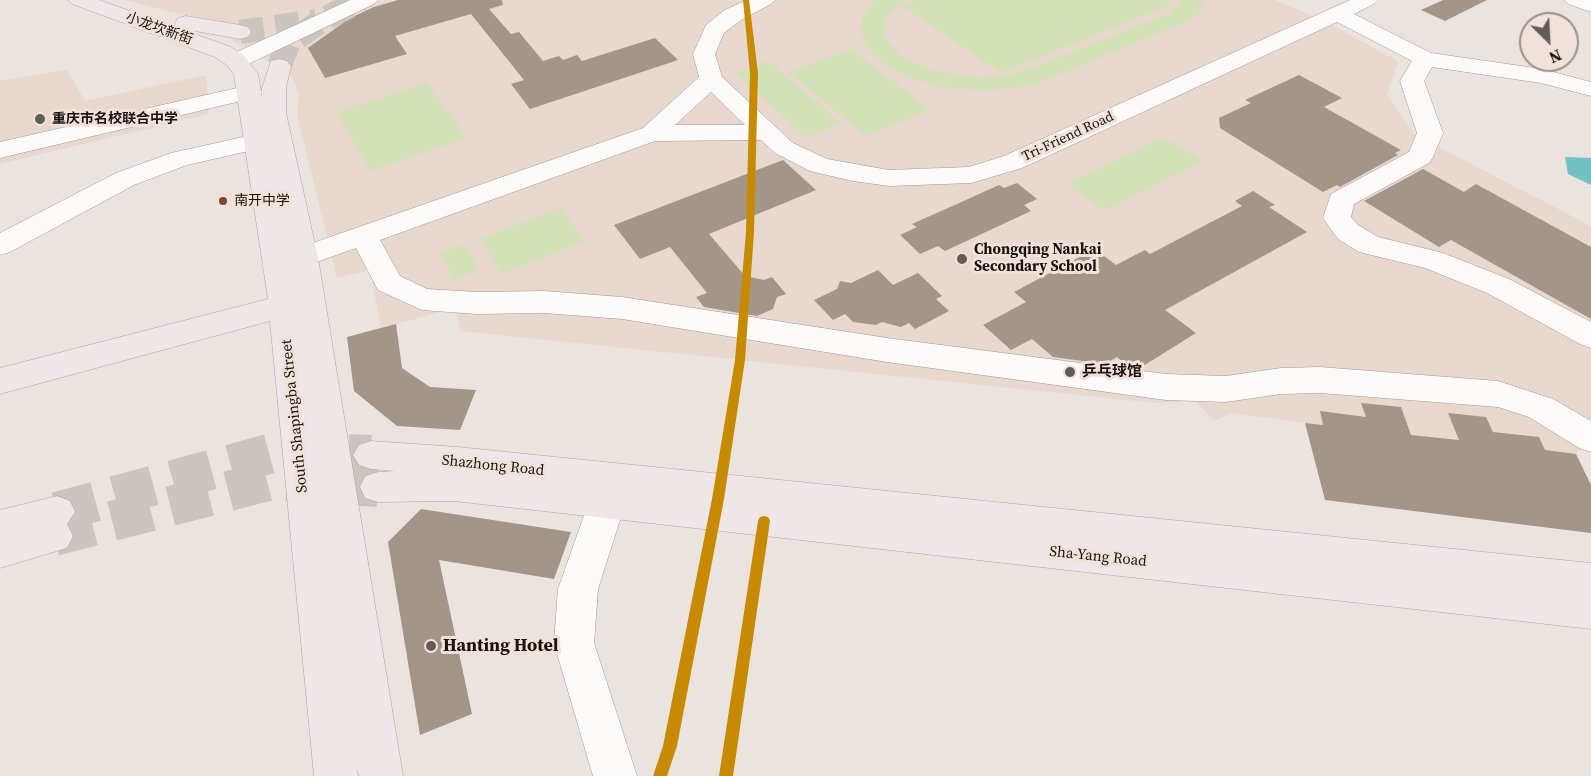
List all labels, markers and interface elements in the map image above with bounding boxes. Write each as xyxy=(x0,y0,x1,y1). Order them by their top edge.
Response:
street label: 小龙坎新街 xyxy=(123,9,195,49)
north arrow xyxy=(1519,12,1579,72)
text: N xyxy=(1546,44,1565,69)
street label: Tri-Friend Road xyxy=(1020,108,1116,166)
place label: 重庆市名校联合中学 xyxy=(52,111,178,127)
marker: 重庆市名校联合中学 xyxy=(33,112,47,126)
place label: 南开中学 xyxy=(234,193,290,209)
marker: 南开中学 xyxy=(217,195,229,207)
place label: Chongqing Nankai Secondary School xyxy=(974,241,1101,276)
marker: Chongqing Nankai Secondary School xyxy=(955,252,969,266)
street label: South Shapingba Street xyxy=(278,338,312,494)
place label: 乒乓球馆 xyxy=(1082,363,1142,381)
marker: 乒乓球馆 xyxy=(1063,365,1077,379)
street label: Shazhong Road xyxy=(441,452,545,480)
street label: Sha-Yang Road xyxy=(1048,543,1148,571)
place label: Hanting Hotel xyxy=(443,635,558,657)
marker: Hanting Hotel xyxy=(424,639,438,653)

